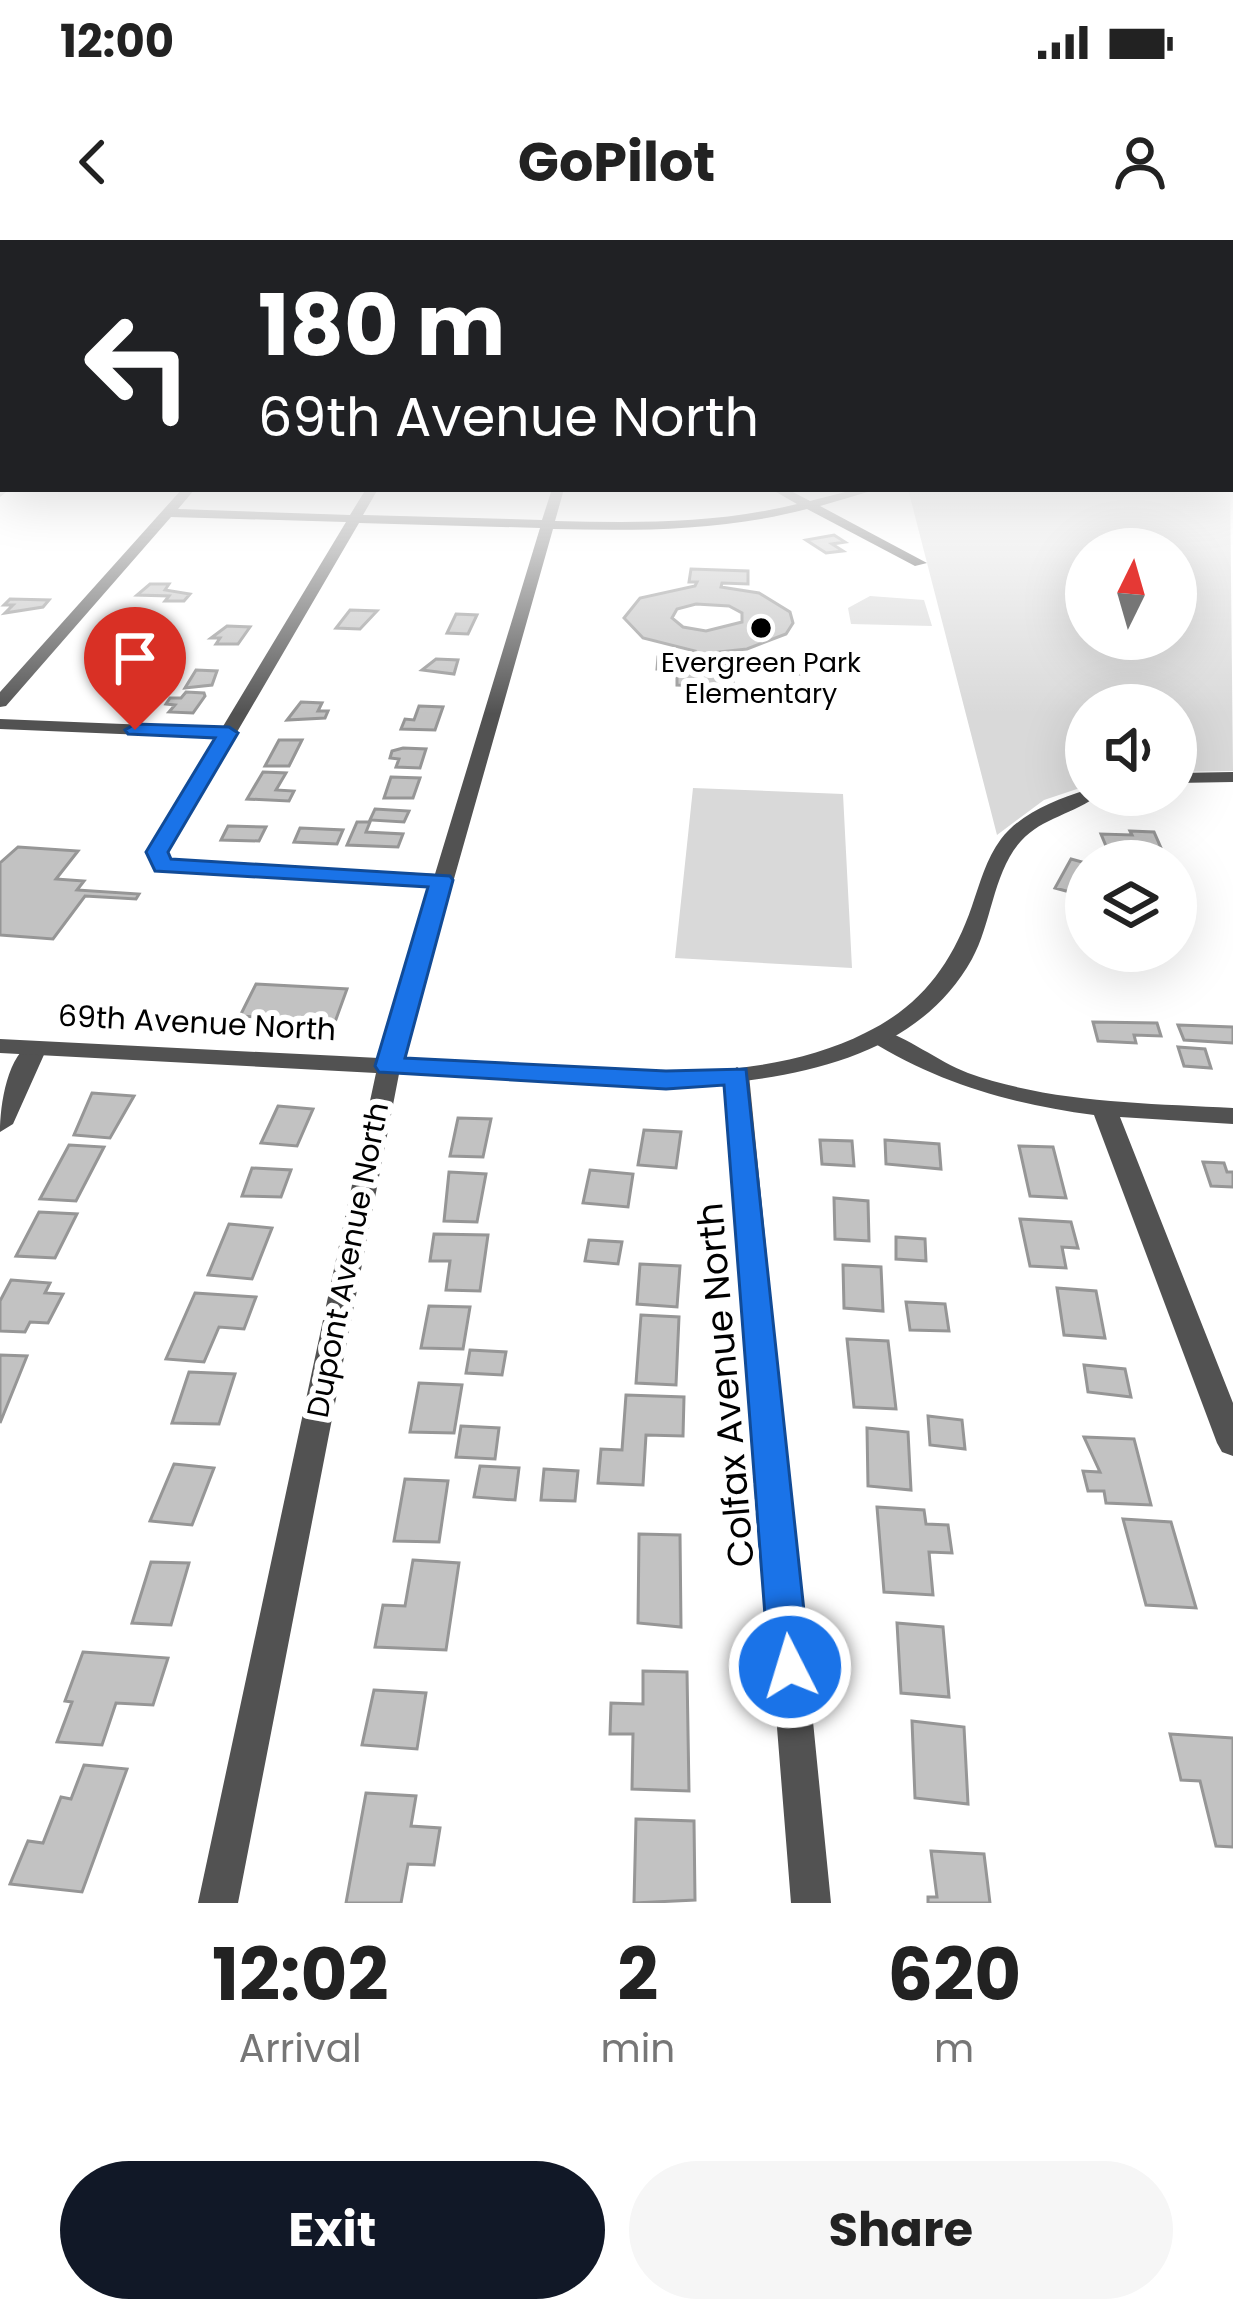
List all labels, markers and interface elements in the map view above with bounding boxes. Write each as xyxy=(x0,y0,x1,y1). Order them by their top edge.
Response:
text: 12:00 xyxy=(60,10,174,73)
text: GoPilot xyxy=(518,124,715,200)
icon: back xyxy=(60,129,126,195)
icon: person xyxy=(1107,129,1173,195)
text: 180 m xyxy=(258,267,506,384)
icon: left xyxy=(60,288,216,444)
text: 69th Avenue North xyxy=(258,379,759,455)
north arrow xyxy=(1065,528,1197,660)
map controls xyxy=(1065,528,1197,972)
pin xyxy=(84,607,186,730)
marker: Evergreen Park Elementary xyxy=(748,615,774,641)
icon: arrive xyxy=(102,625,168,691)
place label: Evergreen Park Elementary xyxy=(661,644,861,712)
button: sound xyxy=(1065,684,1197,816)
button: layers xyxy=(1065,840,1197,972)
street label: 69th Avenue North xyxy=(57,994,337,1051)
street label: Dupont Avenue North xyxy=(296,1099,399,1421)
street label: Colfax Avenue North xyxy=(684,1201,767,1569)
position arrow xyxy=(727,1604,853,1730)
text: 12:02 xyxy=(212,1924,389,2025)
text: 2 xyxy=(617,1924,658,2025)
text: 620 xyxy=(887,1924,1021,2025)
text: Arrival xyxy=(239,2021,362,2076)
text: min xyxy=(601,2021,675,2076)
text: m xyxy=(934,2021,974,2076)
button: Exit xyxy=(60,2161,605,2299)
button: Share xyxy=(629,2161,1173,2299)

